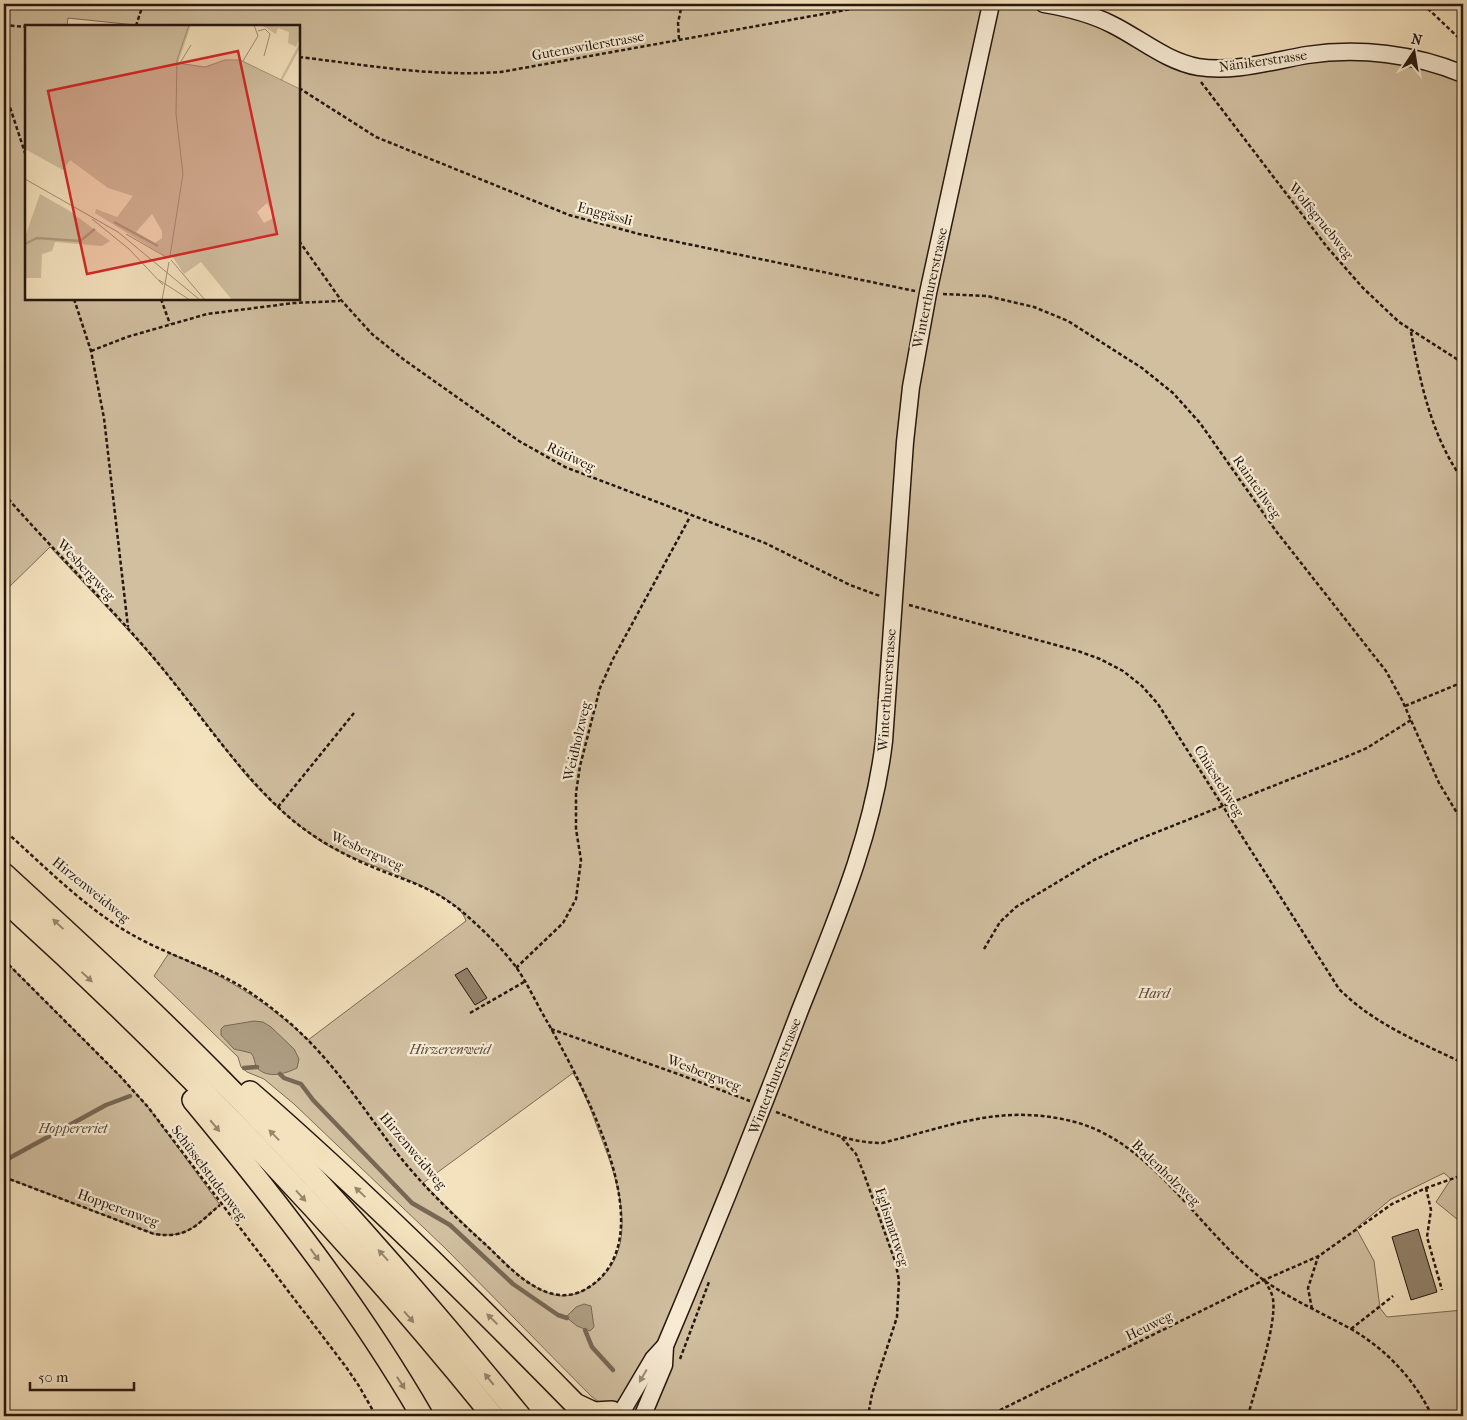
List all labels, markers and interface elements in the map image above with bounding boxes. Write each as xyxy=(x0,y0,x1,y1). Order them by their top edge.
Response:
inset map xyxy=(25,25,300,300)
street label: Gutenswilerstrasse xyxy=(530,28,646,64)
north arrow xyxy=(1390,28,1440,78)
text: N xyxy=(1410,30,1424,49)
street label: Nänikerstrasse xyxy=(1218,46,1308,76)
street label: Wolfsgruebweg xyxy=(1284,179,1357,263)
street label: Enggässli xyxy=(576,198,634,230)
street label: Winterthurerstrasse xyxy=(909,226,951,351)
street label: Rütiweg xyxy=(544,438,598,476)
street label: Rainteilweg xyxy=(1229,452,1285,522)
street label: Wesbergweg xyxy=(53,535,119,604)
street label: Winterthurerstrasse xyxy=(874,628,900,753)
street label: Weidholzweg xyxy=(559,699,594,783)
street label: Chüesteliweg xyxy=(1190,742,1248,820)
street label: Wesbergweg xyxy=(327,827,406,875)
street label: Hirzenweidweg xyxy=(49,853,134,927)
one-way arrow xyxy=(52,918,64,930)
one-way arrow xyxy=(80,971,92,983)
park label: Hard xyxy=(1137,985,1172,1002)
street label: Winterthurerstrasse xyxy=(745,1015,805,1137)
park label: Hirzerenweid xyxy=(409,1041,492,1058)
street label: Wesbergweg xyxy=(664,1051,744,1095)
street label: Hirzenweidweg xyxy=(376,1109,450,1193)
park label: Hoppereriet xyxy=(37,1120,108,1137)
one-way arrow xyxy=(209,1120,221,1132)
street label: Schüsselstudenweg xyxy=(168,1122,251,1224)
one-way arrow xyxy=(268,1129,280,1141)
street label: Bodenholzweg xyxy=(1128,1136,1204,1210)
street label: Hopperenweg xyxy=(75,1185,161,1231)
street label: Eglismattweg xyxy=(871,1185,913,1269)
one-way arrow xyxy=(354,1186,366,1198)
one-way arrow xyxy=(295,1189,307,1201)
one-way arrow xyxy=(309,1248,320,1261)
one-way arrow xyxy=(378,1249,389,1262)
street label: Heuweg xyxy=(1123,1307,1176,1345)
one-way arrow xyxy=(404,1311,415,1324)
one-way arrow xyxy=(486,1314,498,1326)
scale bar xyxy=(30,1360,134,1392)
text: 50 m xyxy=(38,1368,69,1386)
one-way arrow xyxy=(639,1368,647,1383)
one-way arrow xyxy=(484,1372,495,1385)
one-way arrow xyxy=(396,1376,406,1390)

